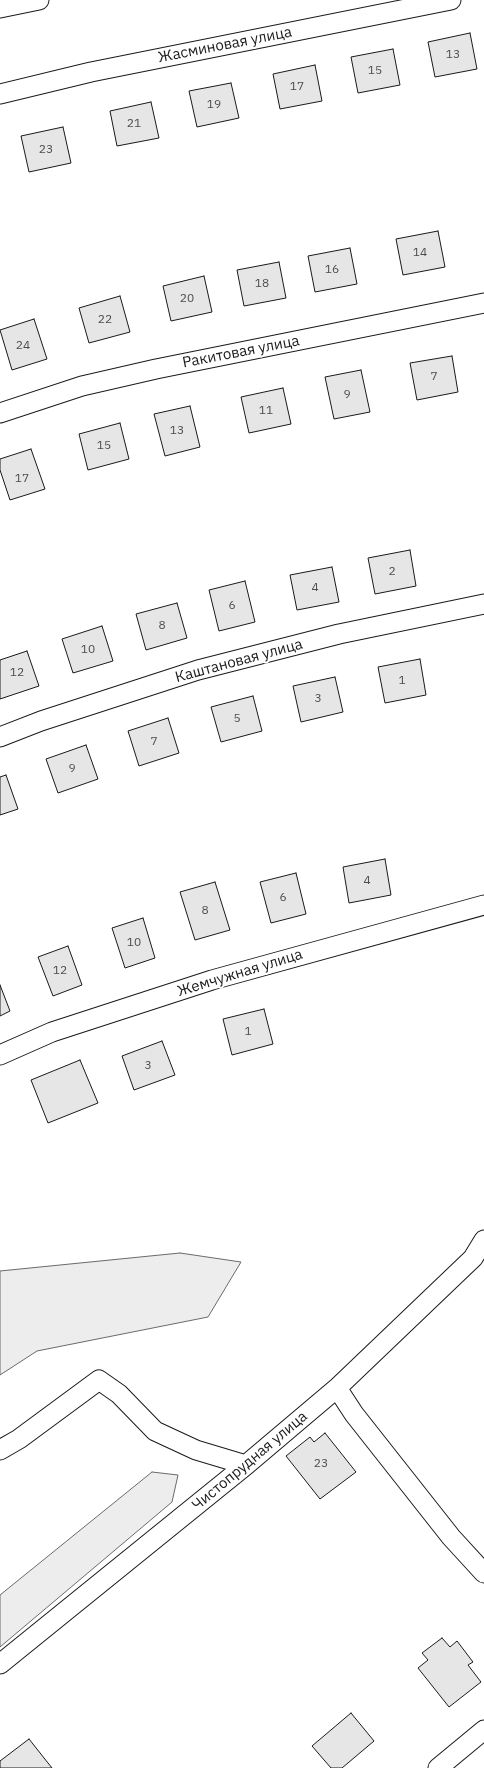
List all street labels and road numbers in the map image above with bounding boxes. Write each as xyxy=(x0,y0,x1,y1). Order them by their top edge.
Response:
street label: Жасминовая улица xyxy=(157,23,293,67)
street label: Ракитовая улица xyxy=(181,332,301,372)
street label: Каштановая улица xyxy=(173,635,305,687)
street label: Жемчужная улица xyxy=(175,945,305,1001)
street label: Чистопрудная улица xyxy=(189,1408,311,1514)

